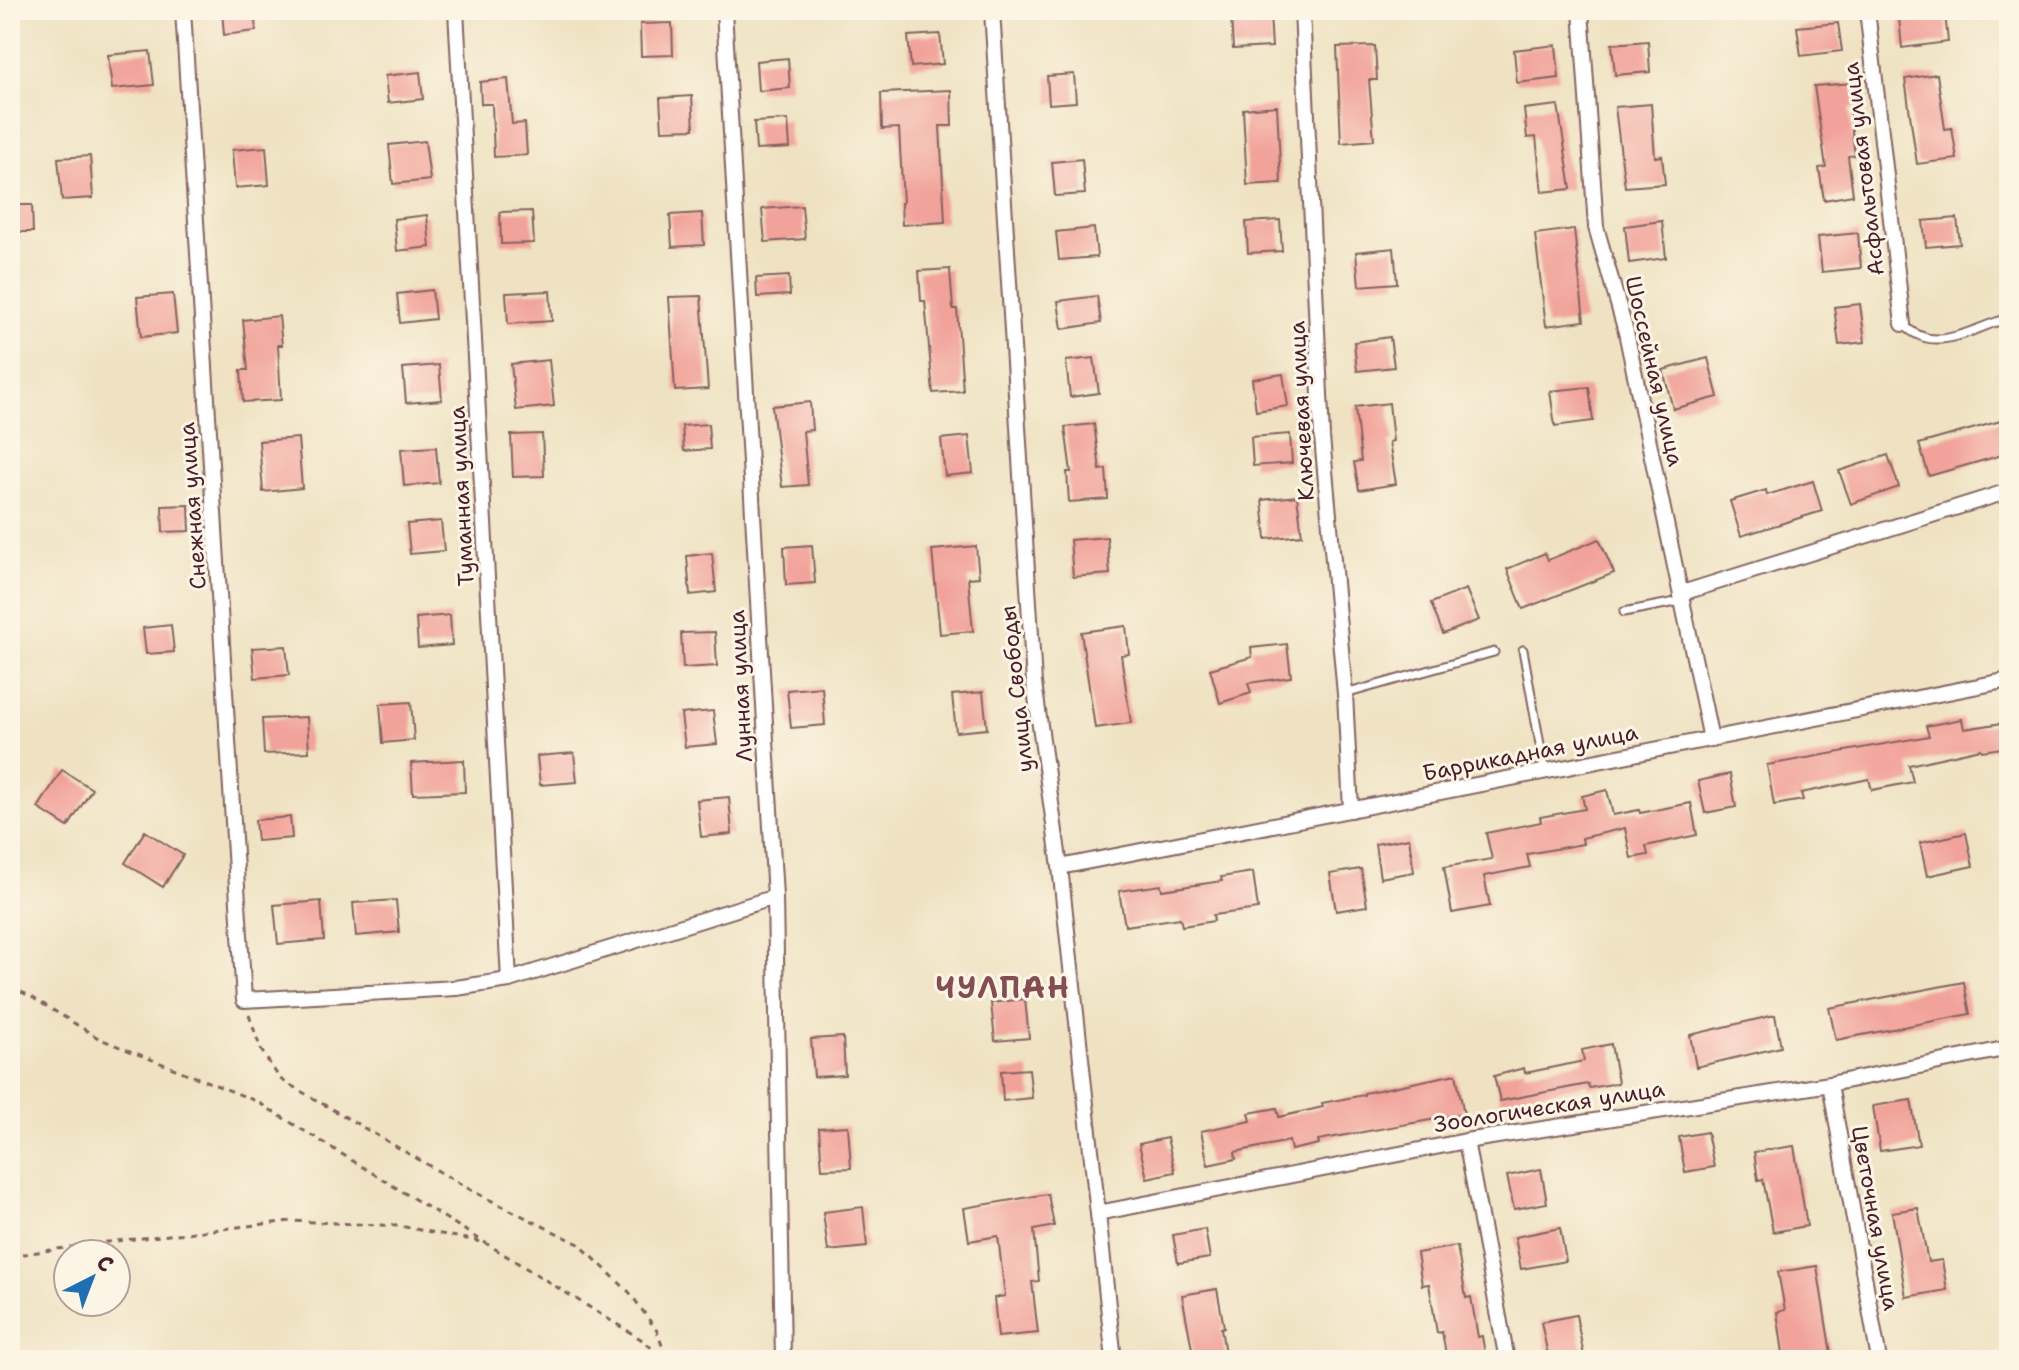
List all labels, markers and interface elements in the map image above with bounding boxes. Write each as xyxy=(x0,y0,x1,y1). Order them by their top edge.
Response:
street label: Асфальтовая улица xyxy=(1836,60,1891,277)
street label: Шоссейная улица xyxy=(1619,273,1691,469)
street label: Ключевая улица xyxy=(1282,320,1321,502)
street label: Туманная улица xyxy=(442,405,481,587)
street label: Снежная улица xyxy=(172,421,213,590)
street label: улица Свободы xyxy=(993,604,1040,774)
street label: Лунная улица xyxy=(722,609,759,763)
street label: Баррикадная улица xyxy=(1420,717,1640,788)
district label: ЧУЛПАН xyxy=(935,967,1071,1008)
street label: Зоологическая улица xyxy=(1432,1074,1667,1139)
street label: Цветочная улица xyxy=(1845,1123,1906,1313)
north arrow xyxy=(52,1238,132,1318)
text: С xyxy=(90,1248,120,1279)

